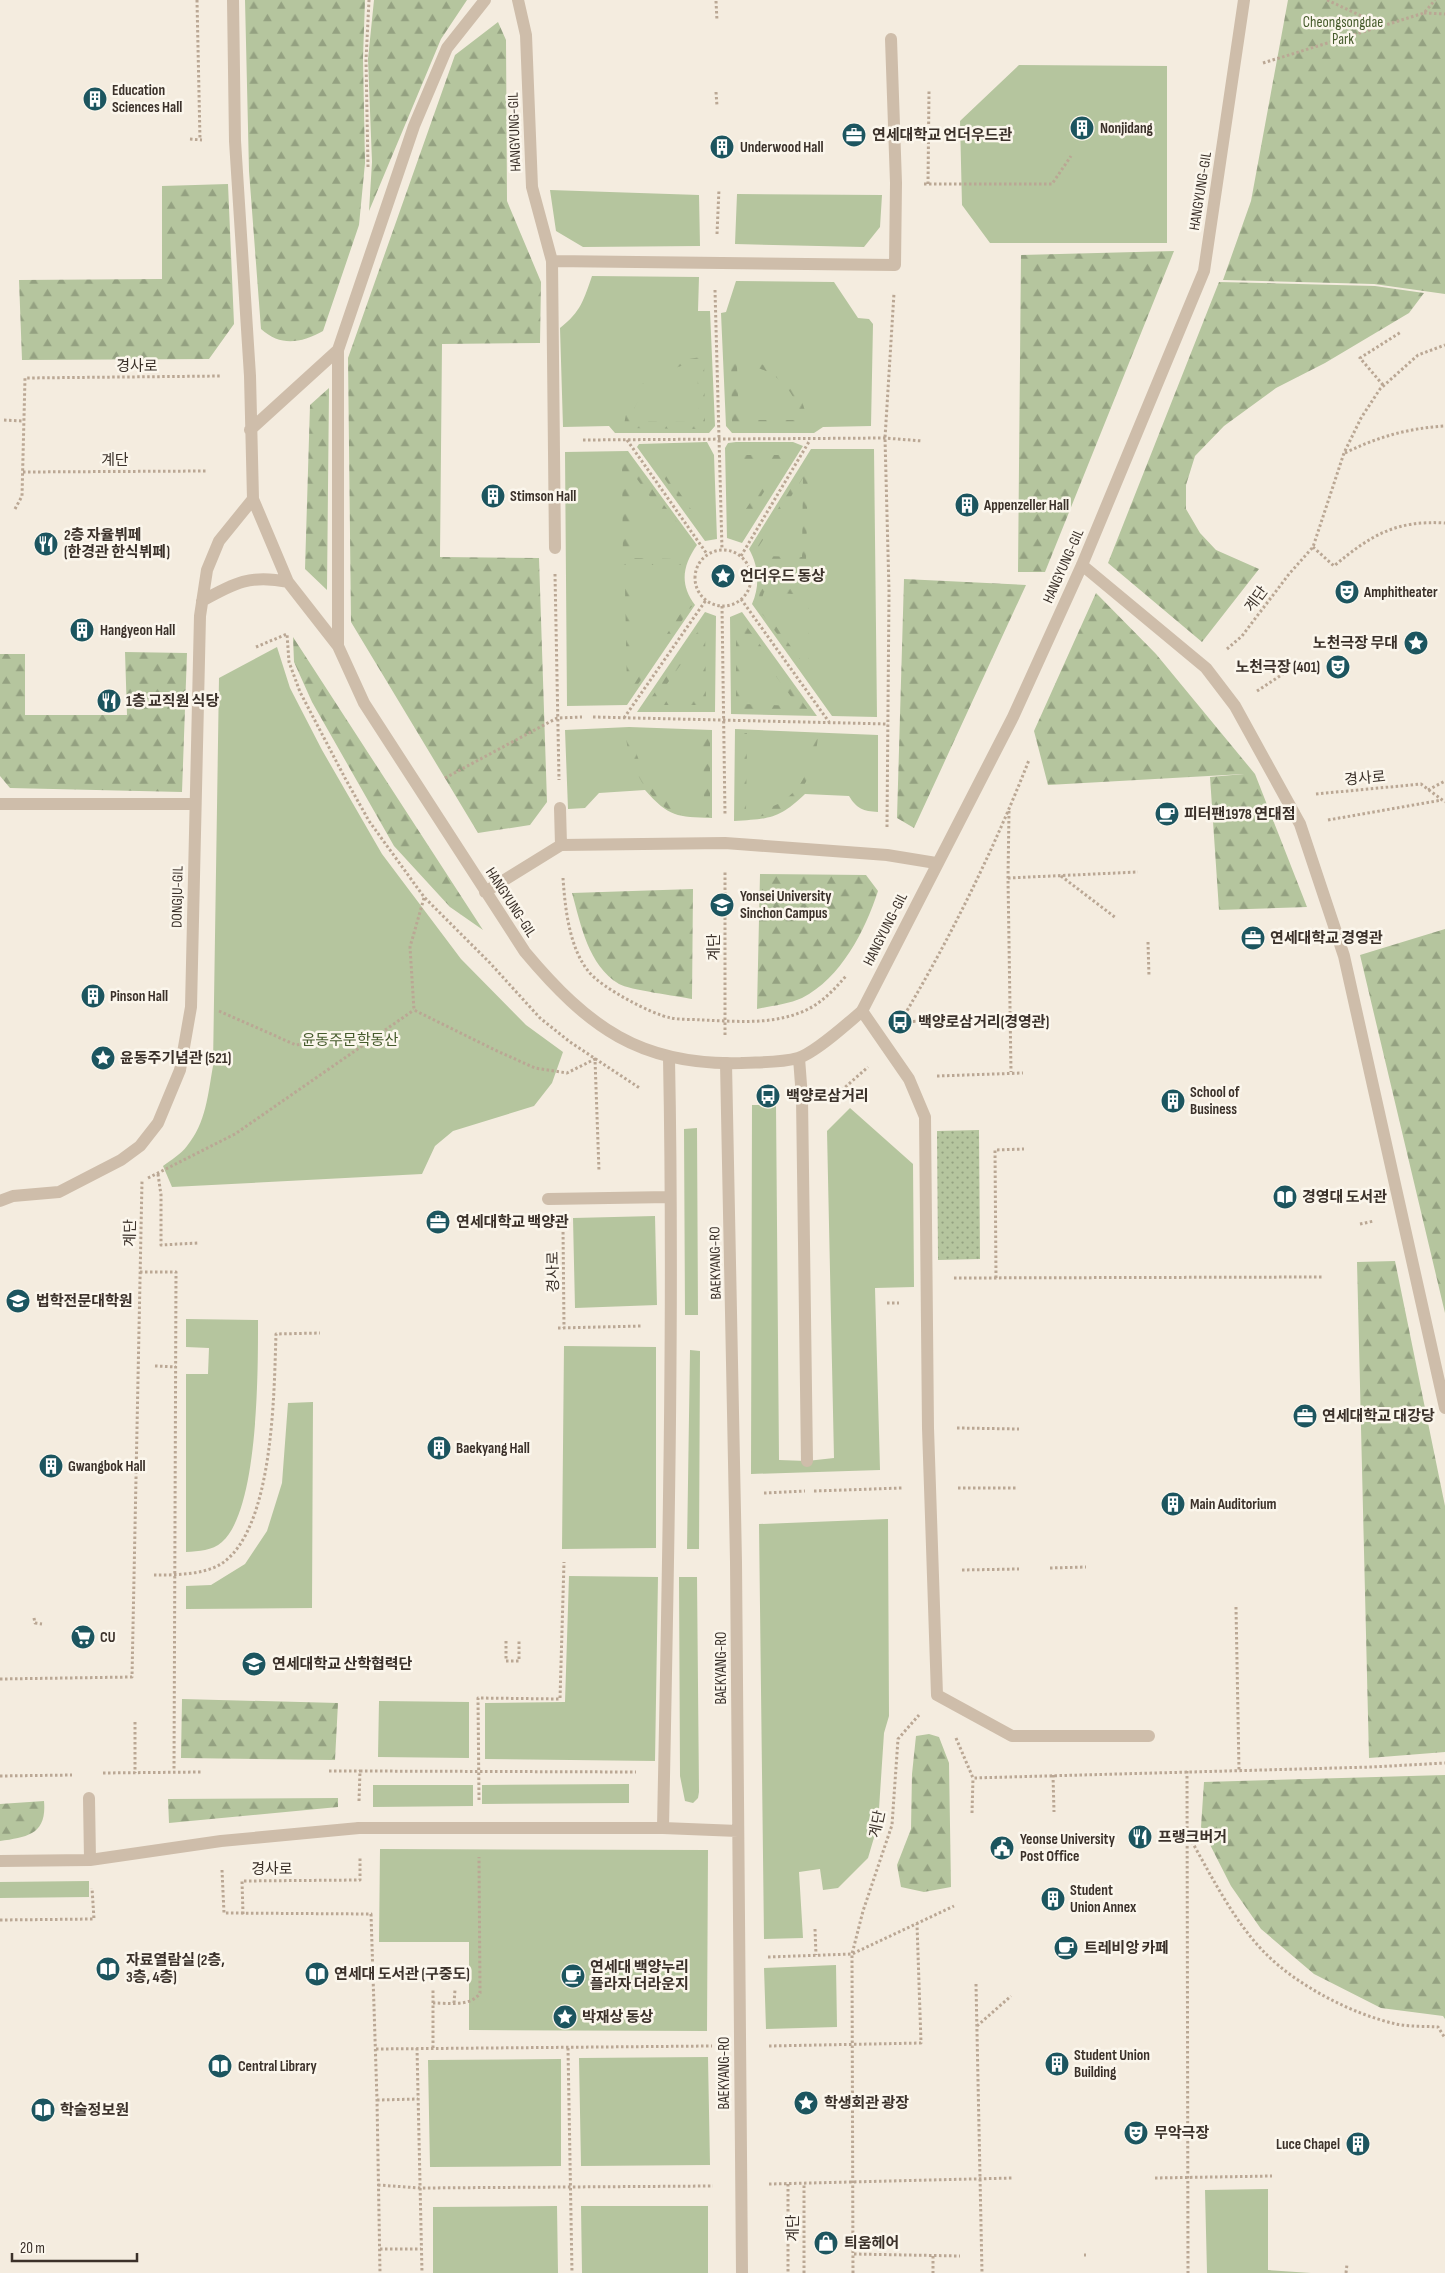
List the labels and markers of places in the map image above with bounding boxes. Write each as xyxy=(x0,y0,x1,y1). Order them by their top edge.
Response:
place label: Education Sciences Hall xyxy=(112,81,182,117)
building icon: Education Sciences Hall xyxy=(82,86,108,112)
building icon: Nonjidang xyxy=(1069,115,1095,141)
place label: Nonjidang xyxy=(1100,119,1154,138)
office icon: 연세대학교 언더우드관 xyxy=(841,122,867,148)
place label: 연세대학교 언더우드관 xyxy=(872,126,1013,145)
building icon: Underwood Hall xyxy=(709,134,735,160)
place label: Underwood Hall xyxy=(740,138,823,157)
building icon: Stimson Hall xyxy=(480,483,506,509)
place label: Stimson Hall xyxy=(510,487,576,506)
building icon: Appenzeller Hall xyxy=(954,492,980,518)
place label: Appenzeller Hall xyxy=(983,496,1069,515)
place label: 2층 자율뷔페 (한경관 한식뷔페) xyxy=(64,526,170,562)
restaurant icon: 2층 자율뷔페 (한경관 한식뷔페) xyxy=(33,531,59,557)
place icon: 언더우드 동상 xyxy=(710,563,736,589)
place label: 언더우드 동상 xyxy=(740,567,825,586)
theatre icon: Amphitheater xyxy=(1334,579,1360,605)
place label: Amphitheater xyxy=(1363,583,1438,602)
building icon: Hangyeon Hall xyxy=(69,617,95,643)
place label: Hangyeon Hall xyxy=(100,621,175,640)
place icon: 노천극장 무대 xyxy=(1403,630,1429,656)
place label: 노천극장 무대 xyxy=(1313,634,1398,653)
theatre icon: 노천극장 (401) xyxy=(1325,654,1351,680)
place label: 노천극장 (401) xyxy=(1236,658,1320,677)
restaurant icon: 1층 교직원 식당 xyxy=(96,688,122,714)
place label: 1층 교직원 식당 xyxy=(126,692,220,711)
cafe icon: 피터팬1978 연대점 xyxy=(1154,801,1180,827)
place label: 피터팬1978 연대점 xyxy=(1184,805,1296,824)
place label: Yonsei University Sinchon Campus xyxy=(740,887,832,923)
school or university icon: Yonsei University Sinchon Campus xyxy=(709,892,735,918)
office icon: 연세대학교 경영관 xyxy=(1240,925,1266,951)
place label: 연세대학교 경영관 xyxy=(1270,929,1383,948)
building icon: Pinson Hall xyxy=(80,983,106,1009)
place label: Pinson Hall xyxy=(110,987,168,1006)
bus stop icon: 백양로삼거리(경영관) xyxy=(887,1009,913,1035)
place label: 백양로삼거리(경영관) xyxy=(918,1013,1049,1032)
place icon: 윤동주기념관 (521) xyxy=(90,1045,116,1071)
place label: 윤동주기념관 (521) xyxy=(120,1049,231,1068)
bus stop icon: 백양로삼거리 xyxy=(755,1083,781,1109)
place label: School of Business xyxy=(1190,1083,1240,1119)
place label: 백양로삼거리 xyxy=(786,1087,869,1106)
building icon: School of Business xyxy=(1160,1088,1186,1114)
library icon: 경영대 도서관 xyxy=(1272,1184,1298,1210)
place label: 경영대 도서관 xyxy=(1302,1188,1387,1207)
office icon: 연세대학교 백양관 xyxy=(425,1209,451,1235)
place label: 연세대학교 백양관 xyxy=(456,1213,569,1232)
school or university icon: 법학전문대학원 xyxy=(5,1288,31,1314)
place label: 법학전문대학원 xyxy=(36,1292,133,1311)
office icon: 연세대학교 대강당 xyxy=(1292,1403,1318,1429)
place label: 연세대학교 대강당 xyxy=(1322,1407,1435,1426)
building icon: Baekyang Hall xyxy=(426,1435,452,1461)
place label: Baekyang Hall xyxy=(456,1439,530,1458)
building icon: Gwangbok Hall xyxy=(38,1453,64,1479)
place label: Gwangbok Hall xyxy=(68,1457,146,1476)
building icon: Main Auditorium xyxy=(1160,1491,1186,1517)
place label: Main Auditorium xyxy=(1190,1495,1277,1514)
supermarket icon: CU xyxy=(70,1624,96,1650)
place label: CU xyxy=(100,1628,116,1647)
school or university icon: 연세대학교 산학협력단 xyxy=(241,1651,267,1677)
place label: 연세대학교 산학협력단 xyxy=(272,1655,413,1674)
restaurant icon: 프랭크버거 xyxy=(1127,1824,1153,1850)
place label: 프랭크버거 xyxy=(1158,1828,1227,1847)
place label: Yeonse University Post Office xyxy=(1020,1830,1116,1866)
public building icon: Yeonse University Post Office xyxy=(989,1835,1015,1861)
place label: Student Union Annex xyxy=(1070,1881,1137,1917)
building icon: Student Union Annex xyxy=(1040,1886,1066,1912)
cafe icon: 트레비앙 카페 xyxy=(1053,1935,1079,1961)
place label: 트레비앙 카페 xyxy=(1084,1939,1169,1958)
place label: 자료열람실 (2층, 3층, 4층) xyxy=(126,1951,225,1987)
library icon: 자료열람실 (2층, 3층, 4층) xyxy=(95,1956,121,1982)
place label: 연세대 백양누리 플라자 더라운지 xyxy=(590,1958,689,1994)
library icon: 연세대 도서관 (구중도) xyxy=(304,1961,330,1987)
cafe icon: 연세대 백양누리 플라자 더라운지 xyxy=(560,1963,586,1989)
place label: 연세대 도서관 (구중도) xyxy=(334,1965,470,1984)
place icon: 박재상 동상 xyxy=(552,2004,578,2030)
place label: 박재상 동상 xyxy=(582,2008,654,2027)
place label: Student Union Building xyxy=(1074,2046,1150,2082)
building icon: Student Union Building xyxy=(1044,2051,1070,2077)
library icon: Central Library xyxy=(207,2053,233,2079)
place label: Central Library xyxy=(238,2057,317,2076)
place icon: 학생회관 광장 xyxy=(793,2090,819,2116)
place label: 학생회관 광장 xyxy=(824,2094,909,2113)
library icon: 학술정보원 xyxy=(30,2097,56,2123)
place label: 학술정보원 xyxy=(60,2101,129,2120)
theatre icon: 무악극장 xyxy=(1123,2120,1149,2146)
place label: 무악극장 xyxy=(1154,2124,1209,2143)
building icon: Luce Chapel xyxy=(1345,2131,1371,2157)
place label: Luce Chapel xyxy=(1276,2135,1340,2154)
shop icon: 틔움헤어 xyxy=(813,2230,839,2256)
place label: 틔움헤어 xyxy=(844,2234,899,2253)

